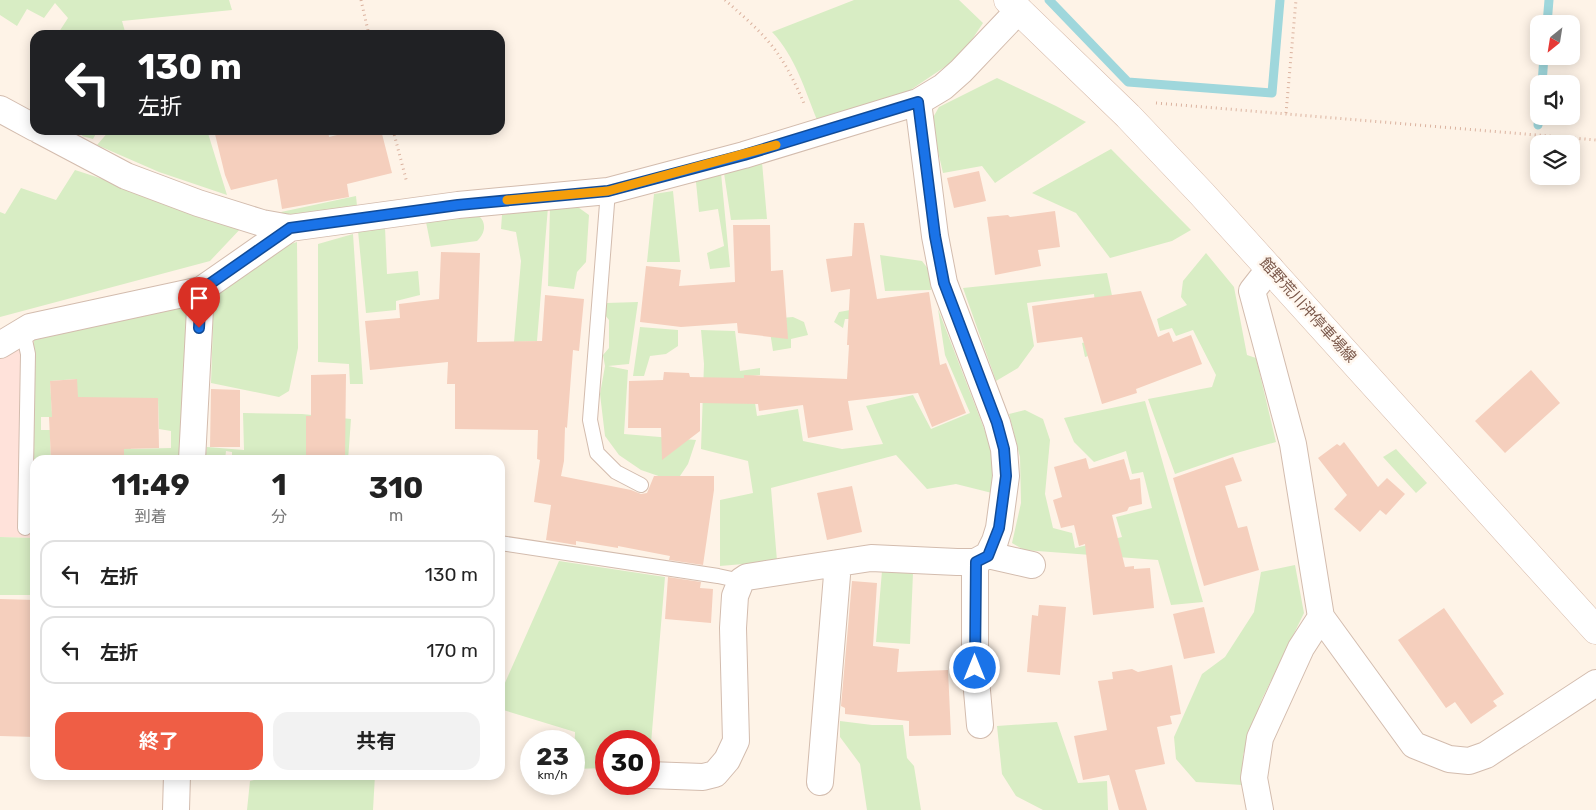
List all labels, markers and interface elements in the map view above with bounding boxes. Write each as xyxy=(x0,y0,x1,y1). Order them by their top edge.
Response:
north arrow xyxy=(1530,15,1580,65)
map controls xyxy=(1530,15,1580,185)
text: 130 m xyxy=(138,46,242,88)
icon: left xyxy=(55,50,120,115)
button: sound xyxy=(1530,75,1580,125)
text: 左折 xyxy=(138,93,182,120)
button: layers xyxy=(1530,135,1580,185)
street label: 館野荒川沖停車場線 xyxy=(1256,254,1360,366)
pin xyxy=(178,277,220,328)
icon: arrive xyxy=(185,284,213,312)
text: 11:49 xyxy=(112,467,190,503)
text: 1 xyxy=(272,467,287,503)
text: 310 xyxy=(369,470,423,506)
text: m xyxy=(389,506,403,525)
text: 到着 xyxy=(135,507,167,526)
text: 分 xyxy=(271,507,287,526)
icon: left xyxy=(57,560,85,588)
text: 130 m xyxy=(425,563,478,586)
text: 左折 xyxy=(100,565,138,588)
icon: left xyxy=(57,636,85,664)
text: 170 m xyxy=(427,639,478,662)
text: 左折 xyxy=(100,641,138,664)
position arrow xyxy=(948,641,1000,693)
button: 終了 xyxy=(55,712,263,770)
button: 共有 xyxy=(273,712,480,770)
speed limit sign: 30 xyxy=(595,730,660,795)
text: 23 xyxy=(536,742,569,771)
text: km/h xyxy=(538,768,567,782)

